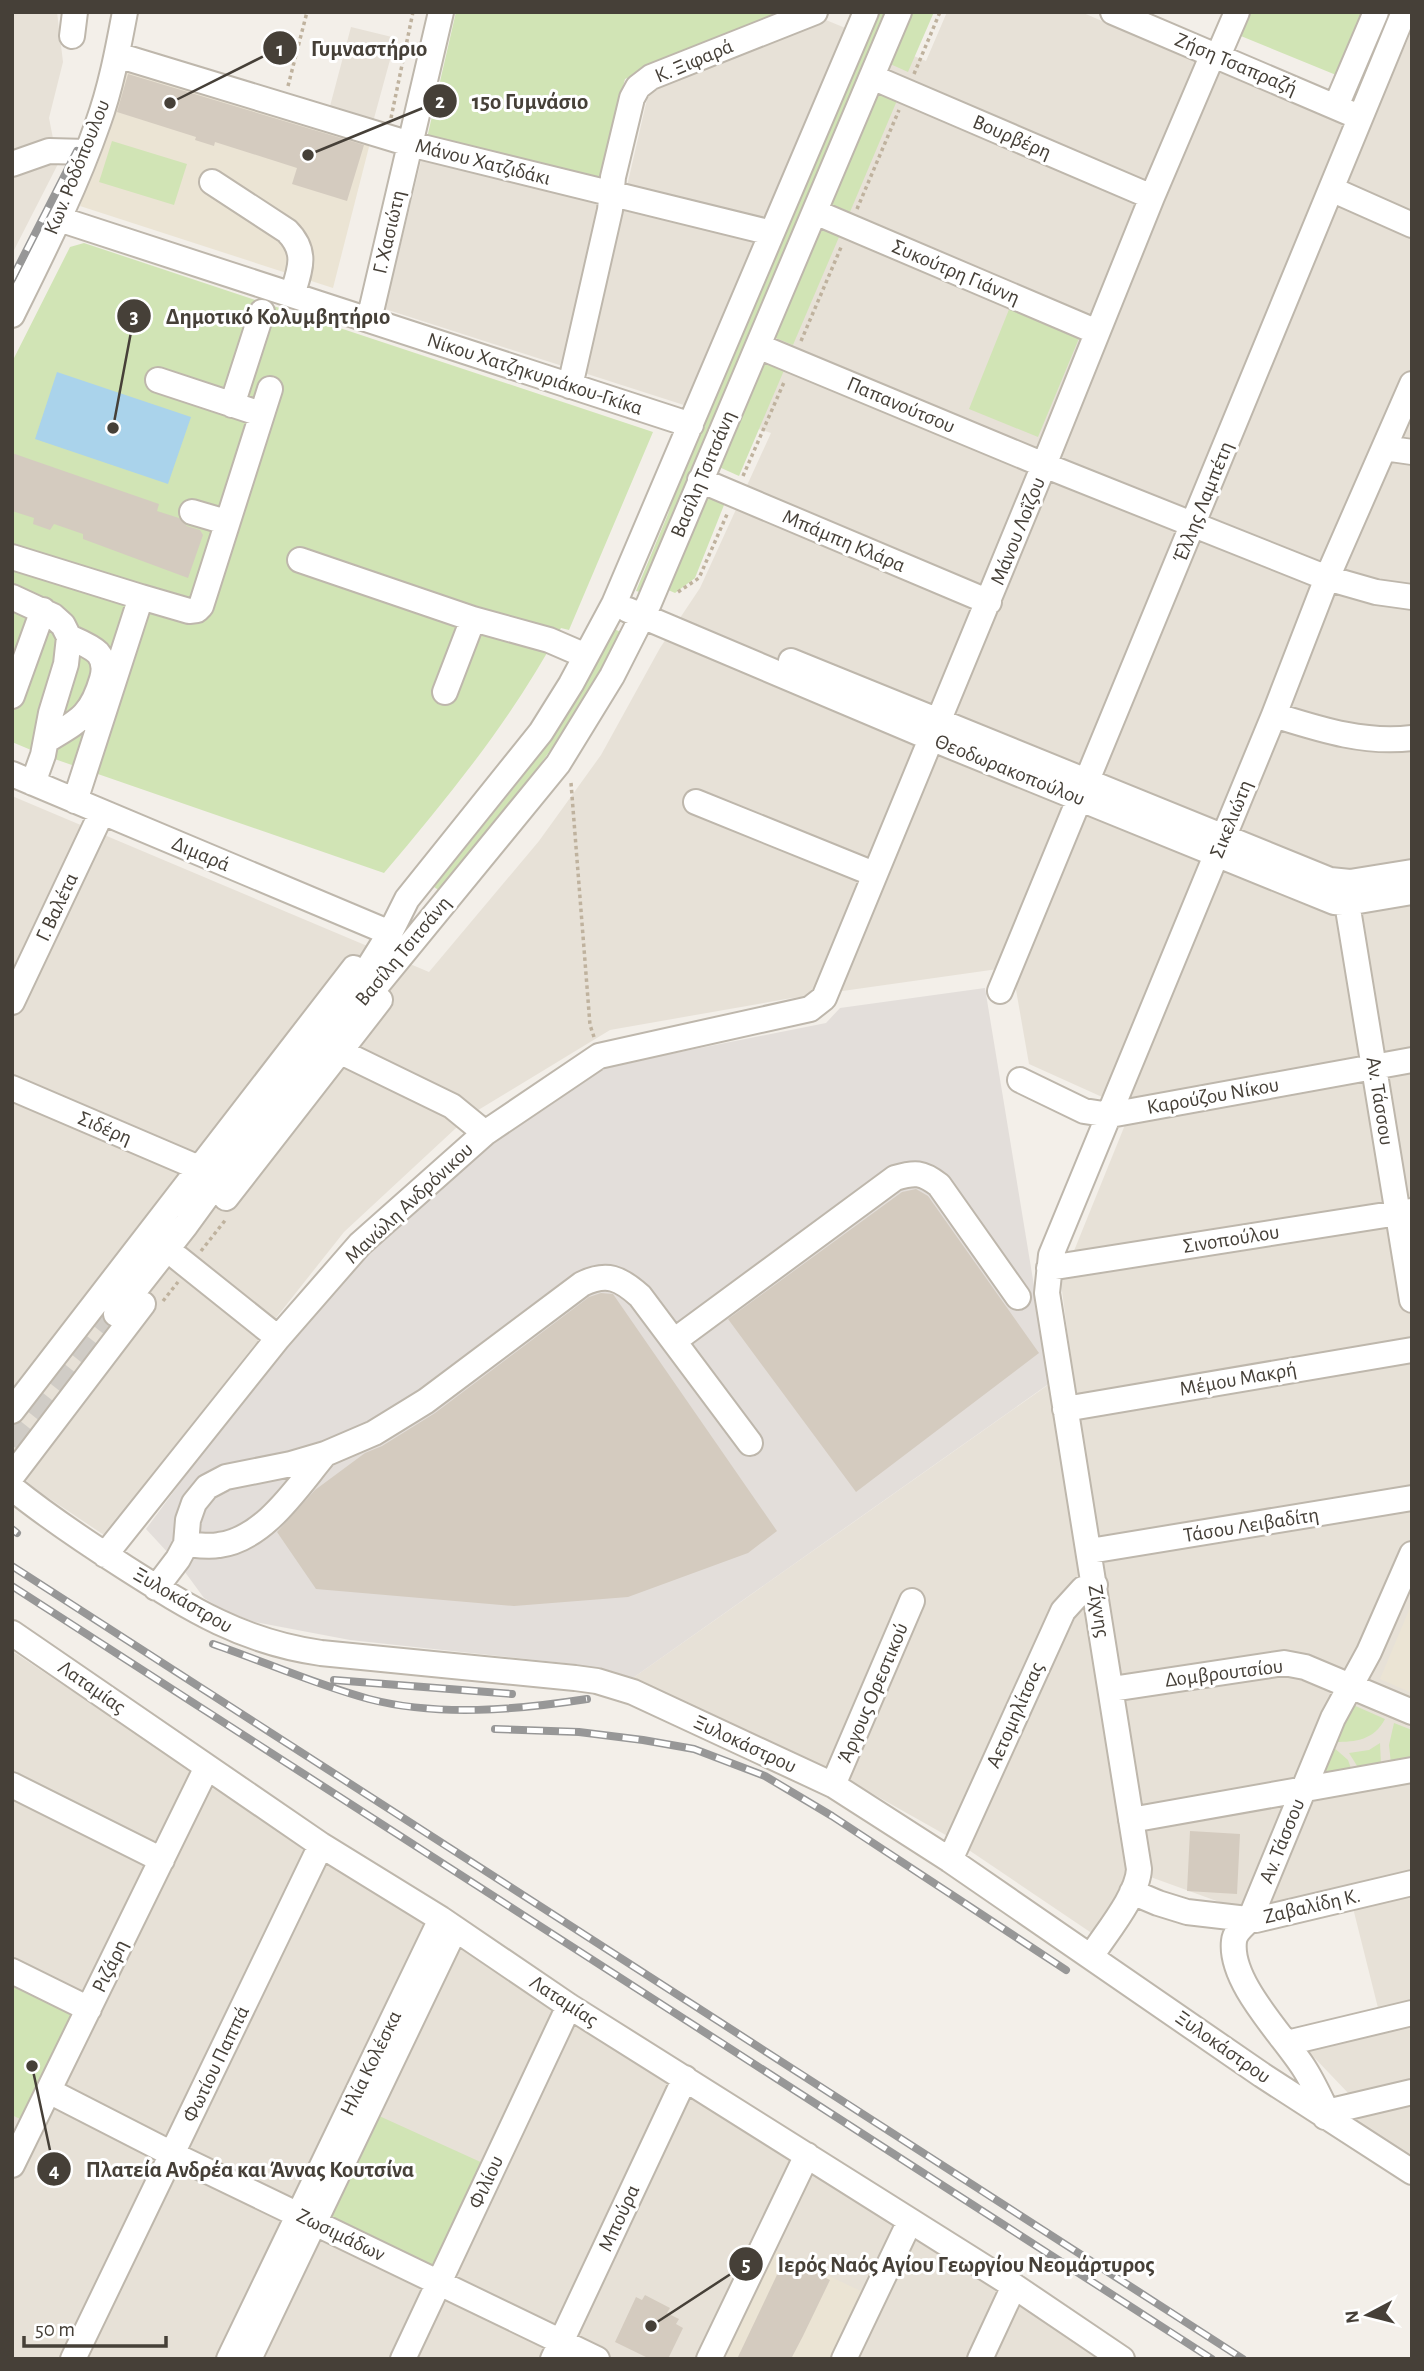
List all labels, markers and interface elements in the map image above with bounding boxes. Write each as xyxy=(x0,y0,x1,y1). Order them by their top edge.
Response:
callout: Γυμναστήριο xyxy=(262,26,442,70)
street label: Ζήση Τσαπραζή xyxy=(1172,29,1300,99)
street label: Κ. Ξιφαρά xyxy=(652,35,736,87)
text: Γυμναστήριο xyxy=(311,38,427,61)
text: 1 xyxy=(276,39,284,60)
callout: 15ο Γυμνάσιο xyxy=(422,79,602,123)
text: 2 xyxy=(435,91,445,112)
text: 15ο Γυμνάσιο xyxy=(472,91,588,114)
street label: Κων. Ροδόπουλου xyxy=(40,96,114,238)
street label: Βουρβέρη xyxy=(970,111,1054,163)
street label: Μάνου Χατζιδάκι xyxy=(413,135,553,189)
street label: Γ. Χασιώτη xyxy=(369,188,409,276)
street label: Συκούτρη Γιάννη xyxy=(889,236,1023,308)
callout: Δημοτικό Κολυμβητήριο xyxy=(116,294,404,338)
text: 3 xyxy=(129,306,139,327)
text: Δημοτικό Κολυμβητήριο xyxy=(166,306,390,329)
street label: Νίκου Χατζηκυριάκου-Γκίκα xyxy=(424,329,646,419)
street label: Παπανούτσου xyxy=(844,373,958,437)
street label: Βασίλη Τσιτσάνη xyxy=(667,407,739,541)
street label: Έλλης Λαμπέτη xyxy=(1169,439,1237,565)
street label: Μάνου Λοΐζου xyxy=(987,474,1049,588)
street label: Μπάμπη Κλάρα xyxy=(779,506,909,576)
street label: Θεοδωρακοπούλου xyxy=(932,730,1088,810)
street label: Σικελιώτη xyxy=(1206,777,1256,861)
street label: Διμαρά xyxy=(169,832,233,876)
street label: Γ. Βαλέτα xyxy=(32,870,82,944)
street label: Βασίλη Τσιτσάνη xyxy=(351,892,455,1010)
street label: Αν. Τάσσου xyxy=(1363,1055,1397,1147)
street label: Καρούζου Νίκου xyxy=(1145,1074,1281,1118)
street label: Σιδέρη xyxy=(75,1107,135,1149)
street label: Μανώλη Ανδρόνικου xyxy=(341,1138,477,1268)
street label: Σινοπούλου xyxy=(1181,1221,1281,1257)
street label: Μέμου Μακρή xyxy=(1178,1358,1298,1400)
street label: Τάσου Λειβαδίτη xyxy=(1182,1504,1320,1546)
street label: Ξυλοκάστρου xyxy=(130,1563,236,1637)
street label: Ζίχνης xyxy=(1084,1583,1114,1639)
street label: Άργους Ορεστικού xyxy=(834,1620,912,1766)
street label: Δομβρουτσίου xyxy=(1164,1655,1284,1691)
street label: Λαταμίας xyxy=(54,1656,130,1718)
street label: Αετομηλίτσας xyxy=(982,1659,1048,1771)
street label: Ξυλοκάστρου xyxy=(690,1711,800,1777)
street label: Αν. Τάσσου xyxy=(1256,1796,1308,1886)
street label: Ζαβαλίδη Κ. xyxy=(1262,1885,1362,1927)
street label: Ριζάρη xyxy=(88,1936,132,1996)
street label: Λαταμίας xyxy=(526,1971,602,2031)
street label: Φωτίου Παππά xyxy=(179,2002,253,2126)
street label: Ηλία Κολέσκα xyxy=(337,2007,405,2119)
street label: Ξυλοκάστρου xyxy=(1172,2007,1274,2087)
callout: Πλατεία Ανδρέα και Άννας Κουτσίνα xyxy=(36,2147,428,2191)
street label: Φιλίου xyxy=(465,2152,507,2212)
text: Πλατεία Ανδρέα και Άννας Κουτσίνα xyxy=(86,2159,414,2182)
text: 4 xyxy=(49,2160,59,2181)
street label: Μπούρα xyxy=(594,2181,644,2255)
street label: Ζωσιμάδων xyxy=(294,2205,389,2265)
callout: Ιερός Ναός Αγίου Γεωργίου Νεομάρτυρος xyxy=(728,2242,1168,2286)
text: 5 xyxy=(741,2254,751,2275)
text: Ιερός Ναός Αγίου Γεωργίου Νεομάρτυρος xyxy=(777,2254,1155,2277)
north arrow xyxy=(1333,2280,1403,2350)
scale bar xyxy=(24,2304,166,2348)
text: N xyxy=(1342,2309,1363,2325)
text: 50 m xyxy=(35,2319,75,2340)

